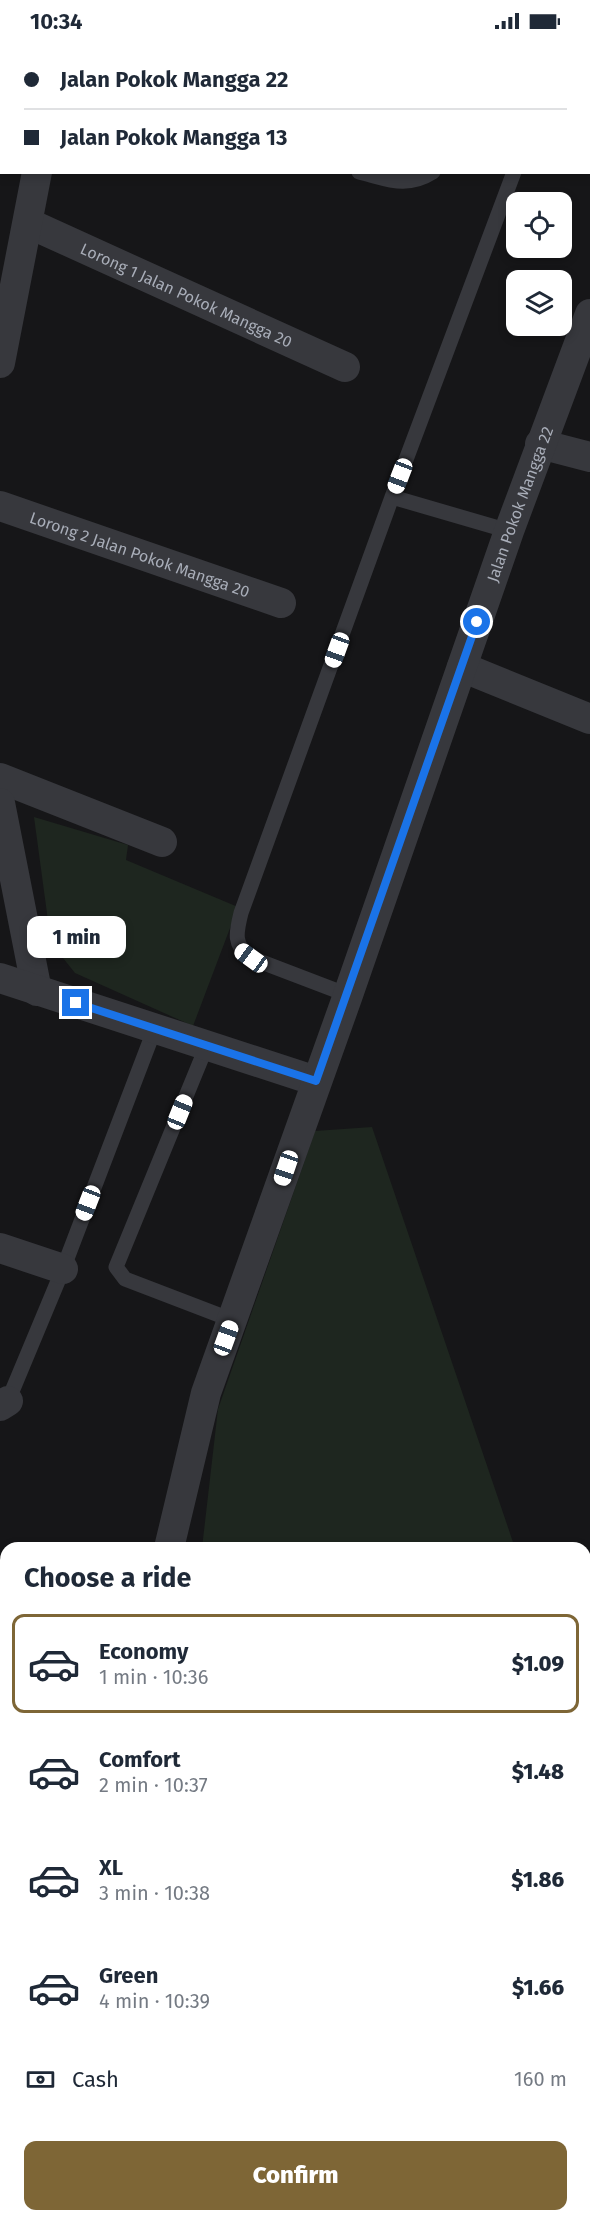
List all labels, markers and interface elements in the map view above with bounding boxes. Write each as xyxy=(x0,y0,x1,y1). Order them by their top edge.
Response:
text: 10:34 xyxy=(30,8,83,35)
text: Jalan Pokok Mangga 22 xyxy=(60,66,288,93)
text: Jalan Pokok Mangga 13 xyxy=(60,124,287,151)
map controls xyxy=(506,192,572,336)
button: locate xyxy=(506,192,572,258)
street label: Lorong 1 Jalan Pokok Mangga 20 xyxy=(77,239,295,352)
button: layers xyxy=(506,270,572,336)
street label: Jalan Pokok Mangga 22 xyxy=(483,424,557,585)
car xyxy=(385,456,415,496)
street label: Lorong 2 Jalan Pokok Mangga 20 xyxy=(27,508,252,602)
route start xyxy=(463,608,490,635)
car xyxy=(322,630,352,670)
callout: 1 min xyxy=(26,916,125,958)
text: 1 min xyxy=(53,925,100,949)
car xyxy=(231,940,271,976)
route end xyxy=(62,989,89,1016)
car xyxy=(165,1092,195,1132)
car xyxy=(272,1148,300,1188)
car xyxy=(73,1183,103,1223)
car xyxy=(211,1318,241,1358)
text: Choose a ride xyxy=(24,1562,191,1594)
icon: car xyxy=(27,1637,81,1691)
text: Economy xyxy=(99,1638,188,1665)
text: $1.09 xyxy=(512,1650,564,1677)
text: 1 min · 10:36 xyxy=(99,1665,208,1689)
icon: car xyxy=(27,1745,81,1799)
text: Comfort xyxy=(99,1746,180,1773)
text: $1.48 xyxy=(512,1758,564,1785)
text: 2 min · 10:37 xyxy=(99,1773,208,1797)
icon: car xyxy=(27,1853,81,1907)
text: XL xyxy=(99,1854,123,1881)
text: $1.86 xyxy=(511,1866,564,1893)
text: 3 min · 10:38 xyxy=(99,1881,210,1905)
icon: car xyxy=(27,1961,81,2015)
text: Green xyxy=(99,1962,158,1989)
text: $1.66 xyxy=(512,1974,564,2001)
text: 4 min · 10:39 xyxy=(99,1989,210,2013)
icon: cash xyxy=(24,2063,57,2096)
text: Cash xyxy=(72,2066,119,2093)
text: 160 m xyxy=(514,2067,567,2091)
button: Confirm xyxy=(24,2141,567,2210)

